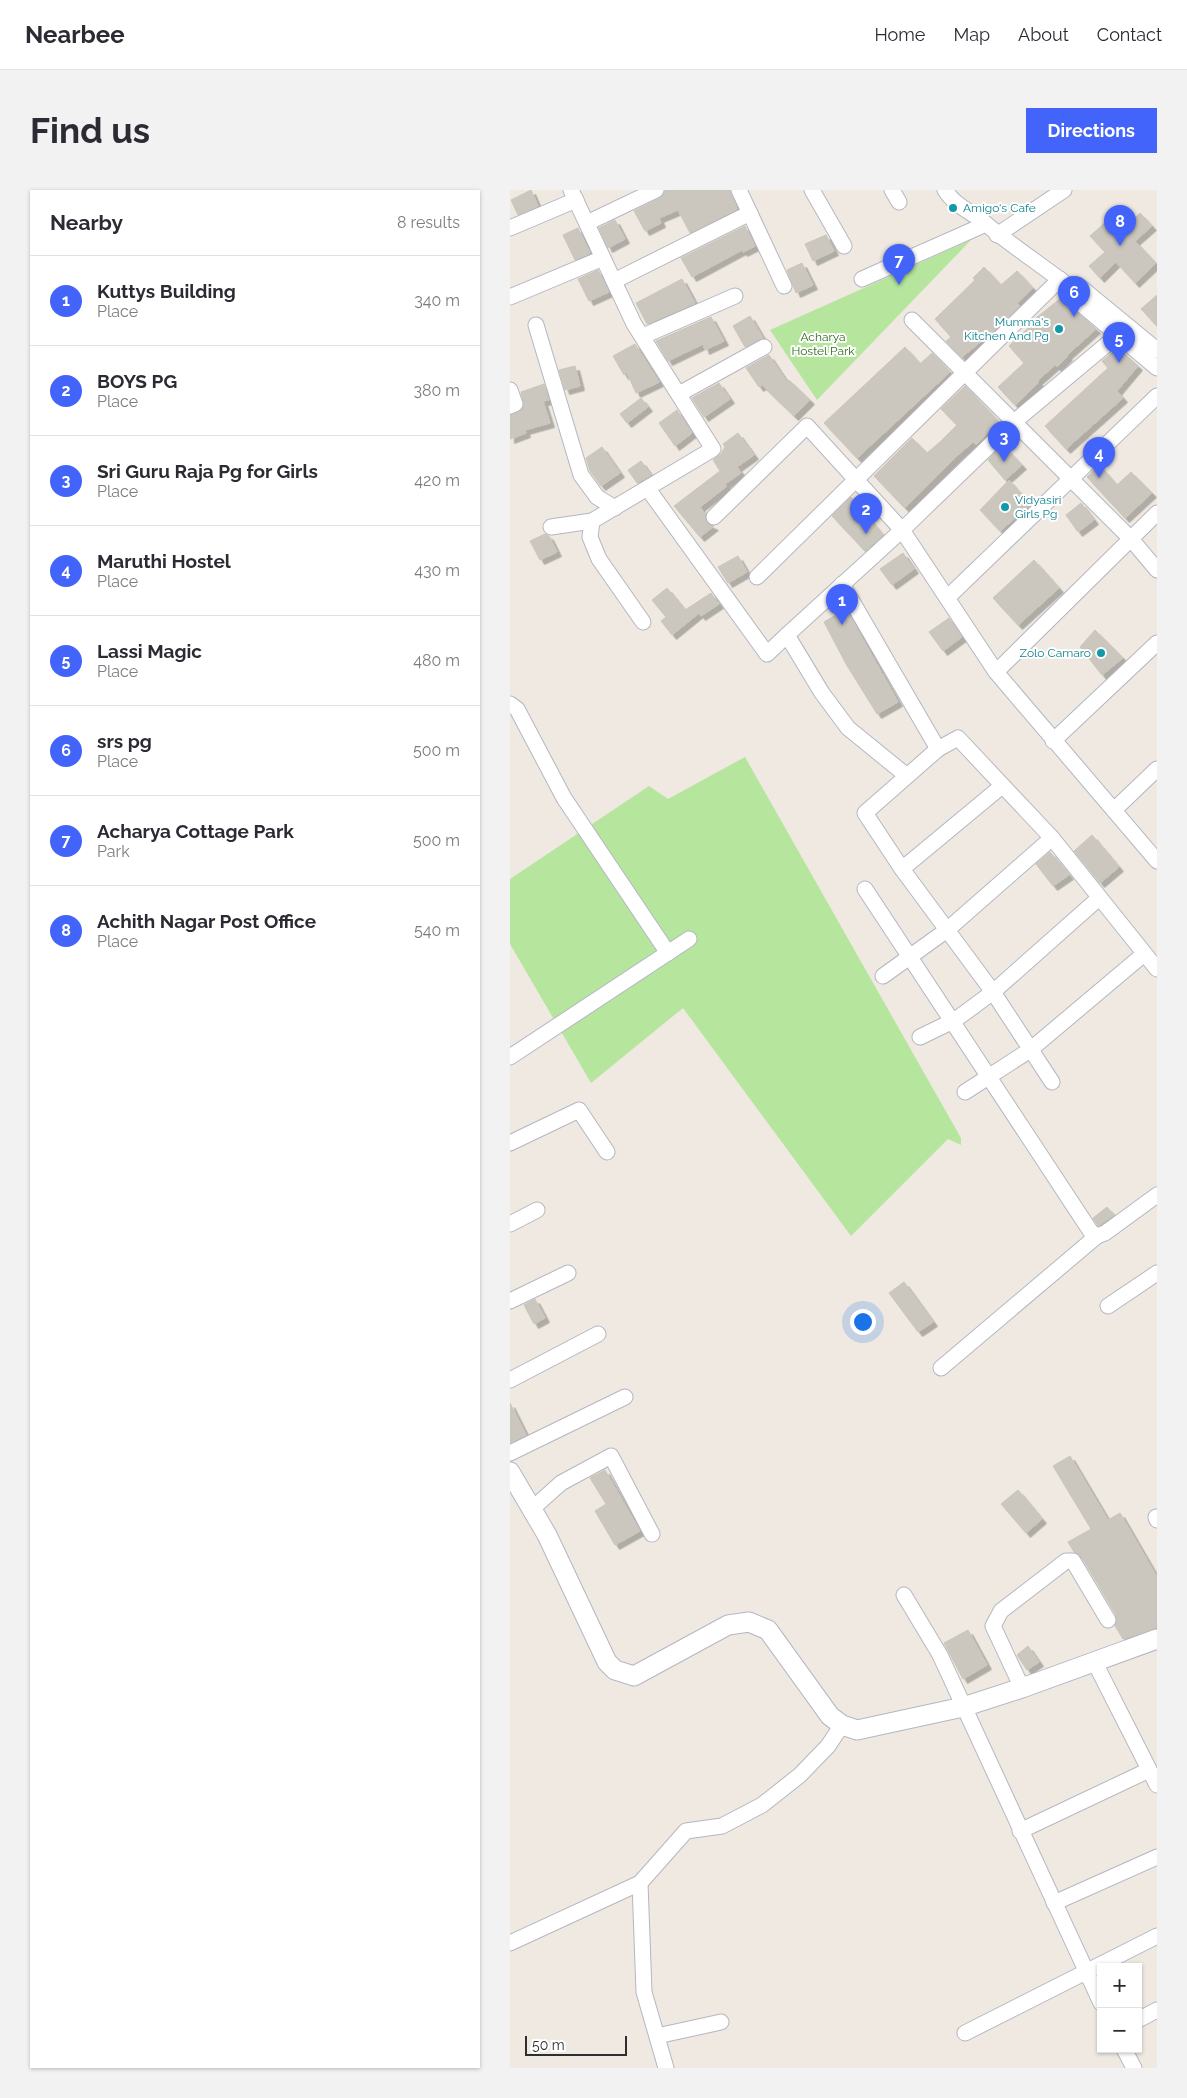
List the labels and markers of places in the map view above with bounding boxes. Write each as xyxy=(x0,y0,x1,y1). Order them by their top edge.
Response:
place label: Amigo's Cafe xyxy=(963,201,1036,215)
marker: Amigo's Cafe xyxy=(947,202,959,214)
pin: 8 xyxy=(1104,205,1136,246)
pin: 7 xyxy=(883,244,915,285)
pin: 6 xyxy=(1058,276,1090,317)
place label: Mumma's Kitchen And Pg xyxy=(964,315,1049,343)
pin: 5 xyxy=(1103,322,1135,363)
marker: Mumma's Kitchen And Pg xyxy=(1053,323,1065,335)
pin: 3 xyxy=(988,421,1020,462)
pin: 4 xyxy=(1083,437,1115,478)
pin: 2 xyxy=(850,493,882,534)
place label: Vidyasiri Girls Pg xyxy=(1015,493,1061,521)
marker: Vidyasiri Girls Pg xyxy=(999,501,1011,513)
pin: 1 xyxy=(826,584,858,625)
place label: Zolo Camaro xyxy=(1020,646,1091,660)
marker: Zolo Camaro xyxy=(1095,647,1107,659)

